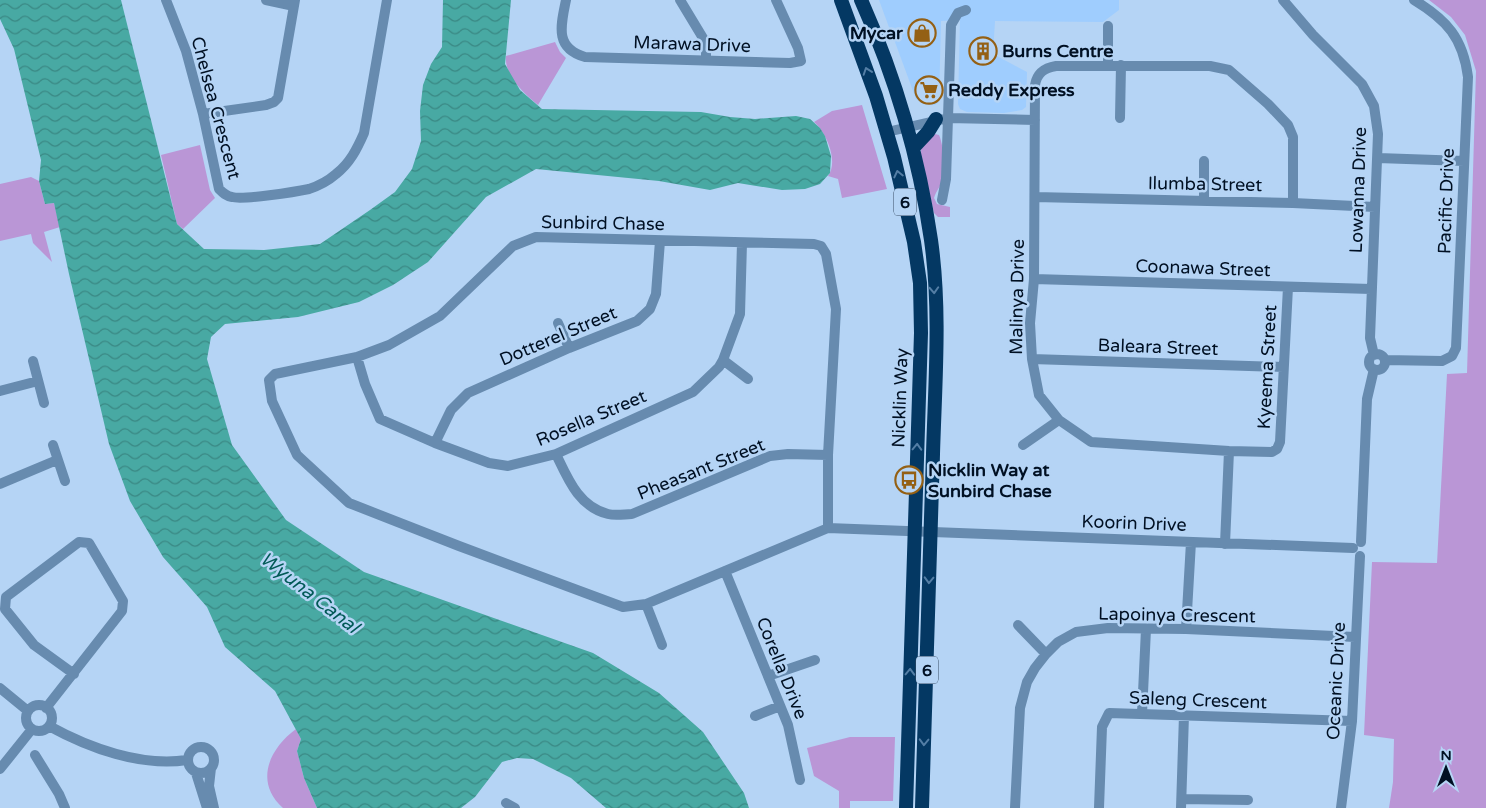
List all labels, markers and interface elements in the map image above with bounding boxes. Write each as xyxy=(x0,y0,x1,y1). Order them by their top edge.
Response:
shop icon: Mycar xyxy=(907,18,937,48)
place label: Mycar xyxy=(850,22,904,44)
street label: Marawa Drive xyxy=(633,31,751,57)
street label: Chelsea Crescent xyxy=(186,34,246,182)
building icon: Burns Centre xyxy=(968,36,998,66)
place label: Burns Centre xyxy=(1002,40,1113,62)
one-way arrow xyxy=(863,67,873,76)
supermarket icon: Reddy Express xyxy=(914,75,944,105)
place label: Reddy Express xyxy=(948,79,1075,101)
street label: Lowanna Drive xyxy=(1345,126,1371,254)
street label: Pacific Drive xyxy=(1433,148,1459,254)
one-way arrow xyxy=(893,169,904,178)
street label: Ilumba Street xyxy=(1148,172,1263,196)
road number: 6 xyxy=(894,188,916,216)
street label: Sunbird Chase xyxy=(541,211,665,235)
street label: Malinya Drive xyxy=(1005,239,1029,355)
street label: Coonawa Street xyxy=(1135,255,1271,281)
one-way arrow xyxy=(929,286,940,294)
street label: Dotterel Street xyxy=(496,301,620,371)
street label: Kyeema Street xyxy=(1253,304,1281,430)
street label: Baleara Street xyxy=(1097,334,1219,360)
street label: Nicklin Way xyxy=(887,347,913,448)
street label: Rosella Street xyxy=(532,385,650,451)
street label: Pheasant Street xyxy=(634,433,768,505)
one-way arrow xyxy=(912,443,922,450)
place label: Nicklin Way at Sunbird Chase xyxy=(928,459,1052,502)
bus stop icon: Nicklin Way at Sunbird Chase xyxy=(894,465,924,495)
street label: Koorin Drive xyxy=(1081,510,1187,536)
water label: Wyuna Canal xyxy=(256,548,365,639)
one-way arrow xyxy=(924,576,935,584)
street label: Lapoinya Crescent xyxy=(1098,603,1256,627)
street label: Corella Drive xyxy=(752,614,812,722)
street label: Oceanic Drive xyxy=(1322,621,1350,741)
road number: 6 xyxy=(916,656,938,684)
one-way arrow xyxy=(905,668,915,676)
street label: Saleng Crescent xyxy=(1129,687,1267,713)
one-way arrow xyxy=(919,739,930,747)
north arrow xyxy=(1421,743,1471,793)
text: N xyxy=(1440,747,1452,764)

